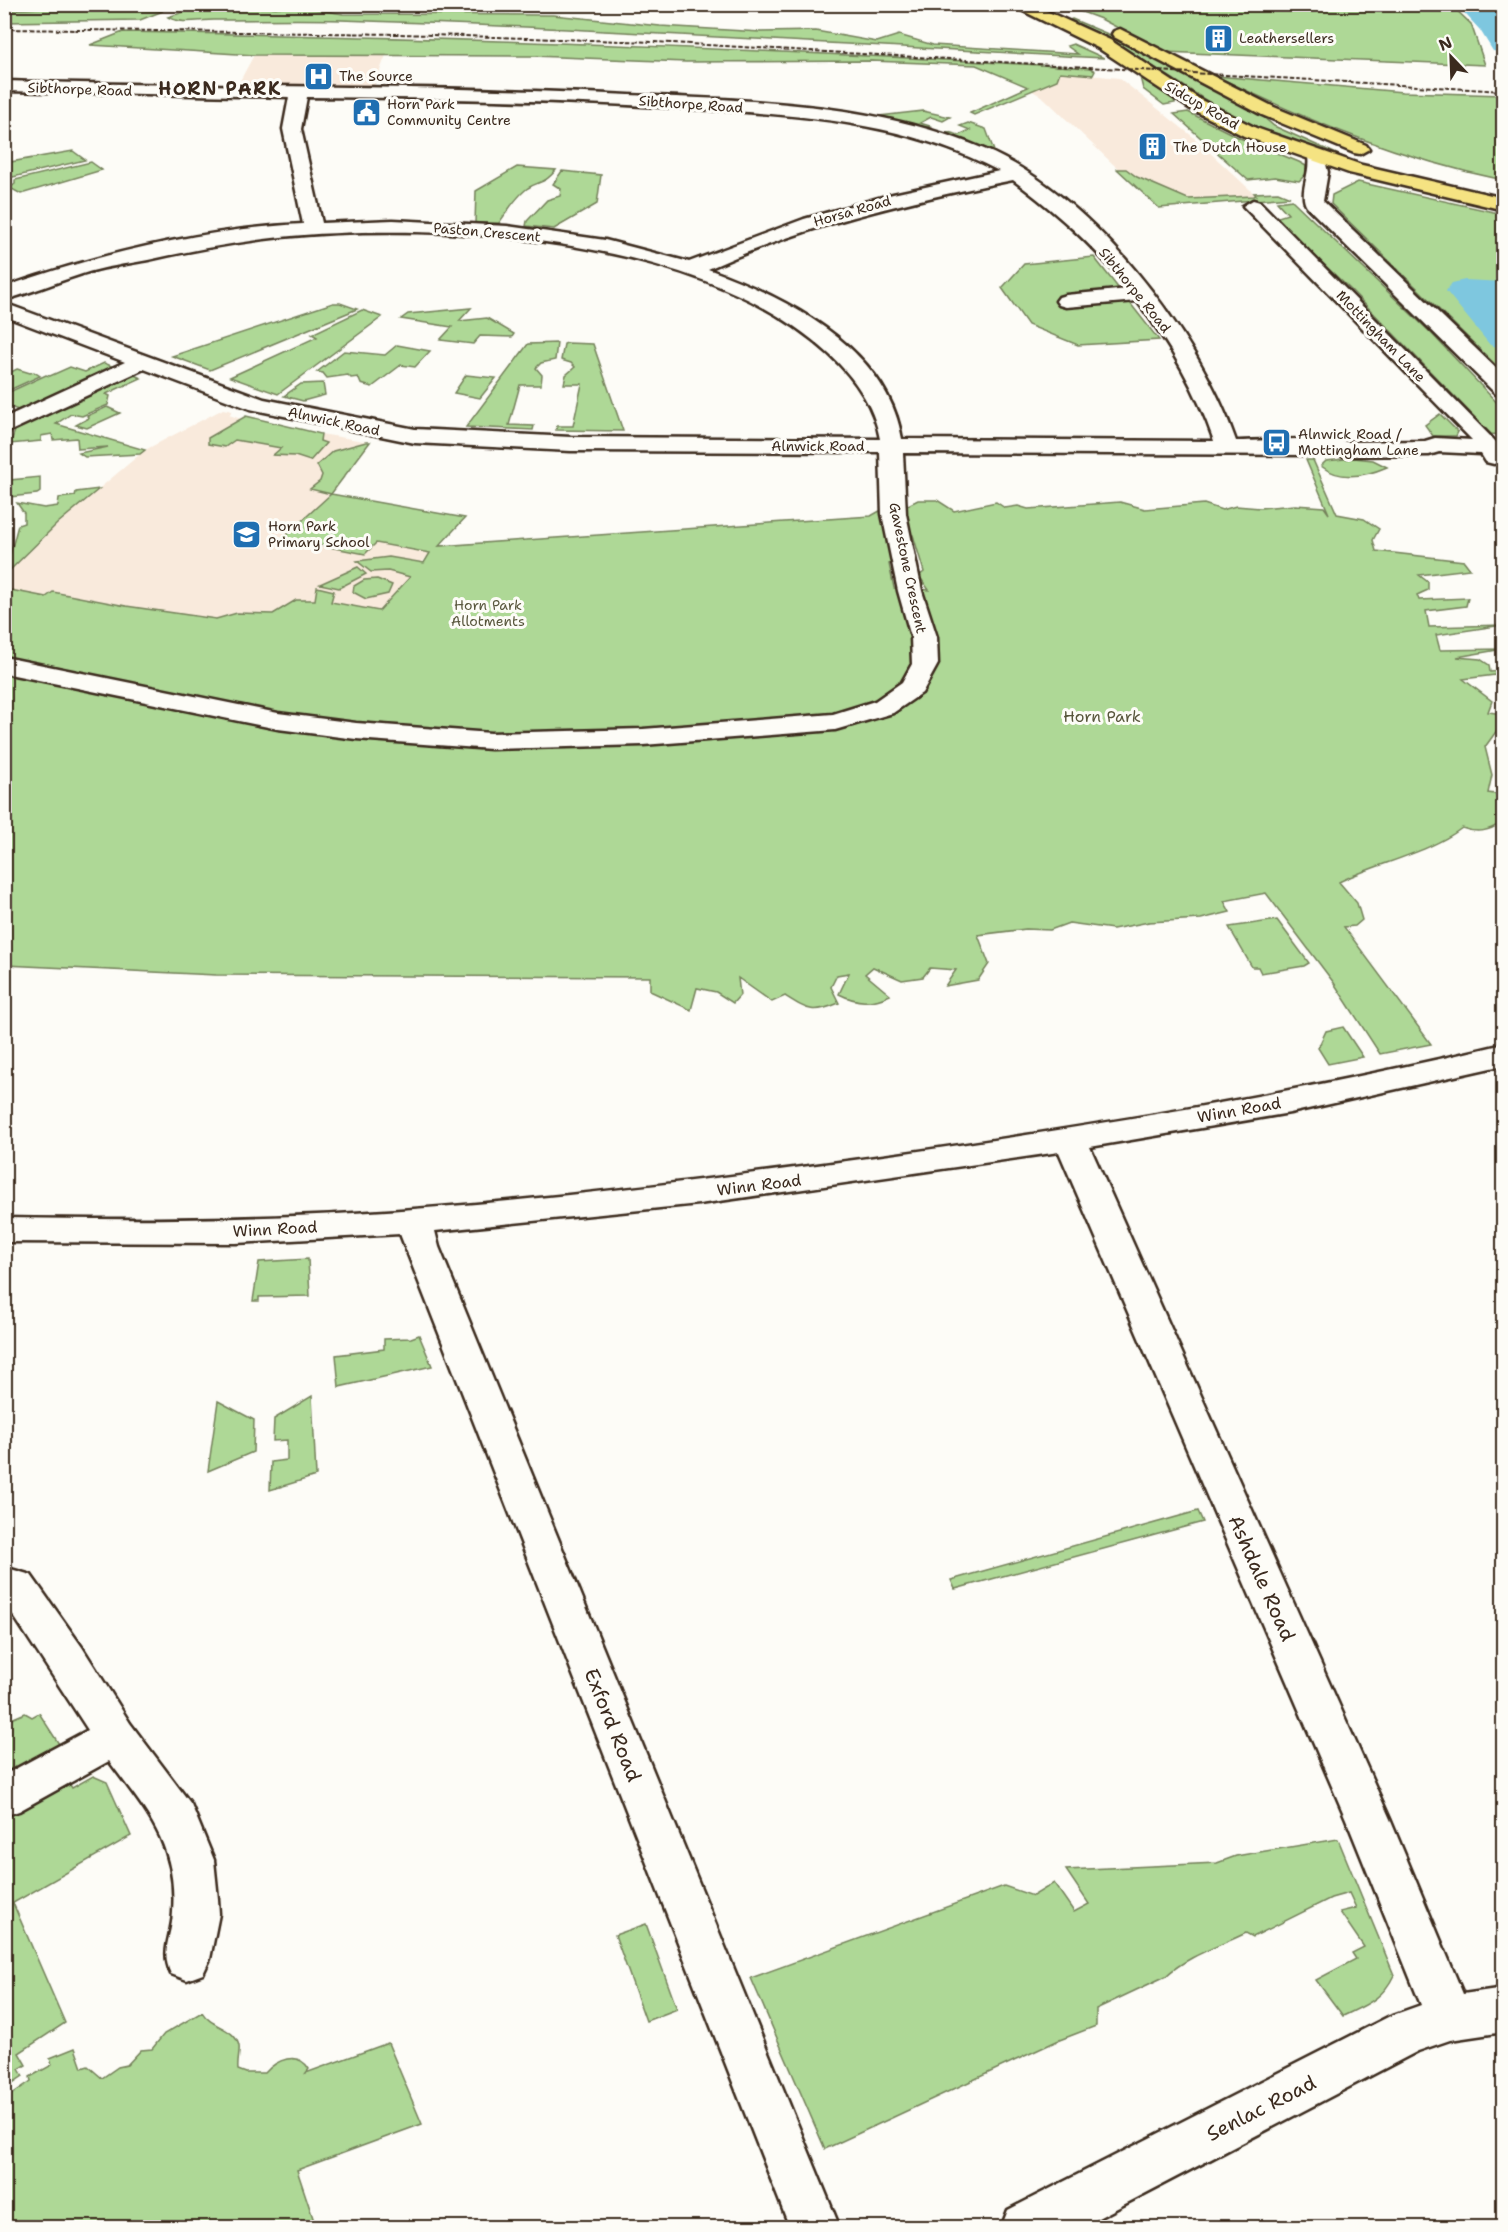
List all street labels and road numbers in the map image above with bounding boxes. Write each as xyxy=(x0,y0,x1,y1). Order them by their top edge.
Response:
street label: Sidcup Road xyxy=(1162,77,1242,134)
street label: Sibthorpe Road xyxy=(27,78,133,100)
street label: Sibthorpe Road xyxy=(638,91,744,117)
street label: Horsa Road xyxy=(811,191,893,231)
street label: Paston Crescent xyxy=(433,218,541,246)
street label: Sibthorpe Road xyxy=(1095,244,1175,336)
street label: Mottingham Lane xyxy=(1333,286,1430,386)
street label: Alnwick Road xyxy=(286,402,382,440)
street label: Alnwick Road xyxy=(771,437,865,455)
street label: Gavestone Crescent xyxy=(885,501,931,635)
street label: Winn Road xyxy=(1195,1092,1283,1128)
street label: Winn Road xyxy=(716,1169,802,1201)
street label: Winn Road xyxy=(232,1216,318,1242)
street label: Ashdale Road xyxy=(1223,1511,1302,1645)
street label: Exford Road xyxy=(579,1665,648,1786)
street label: Senlac Road xyxy=(1202,2069,1320,2147)

